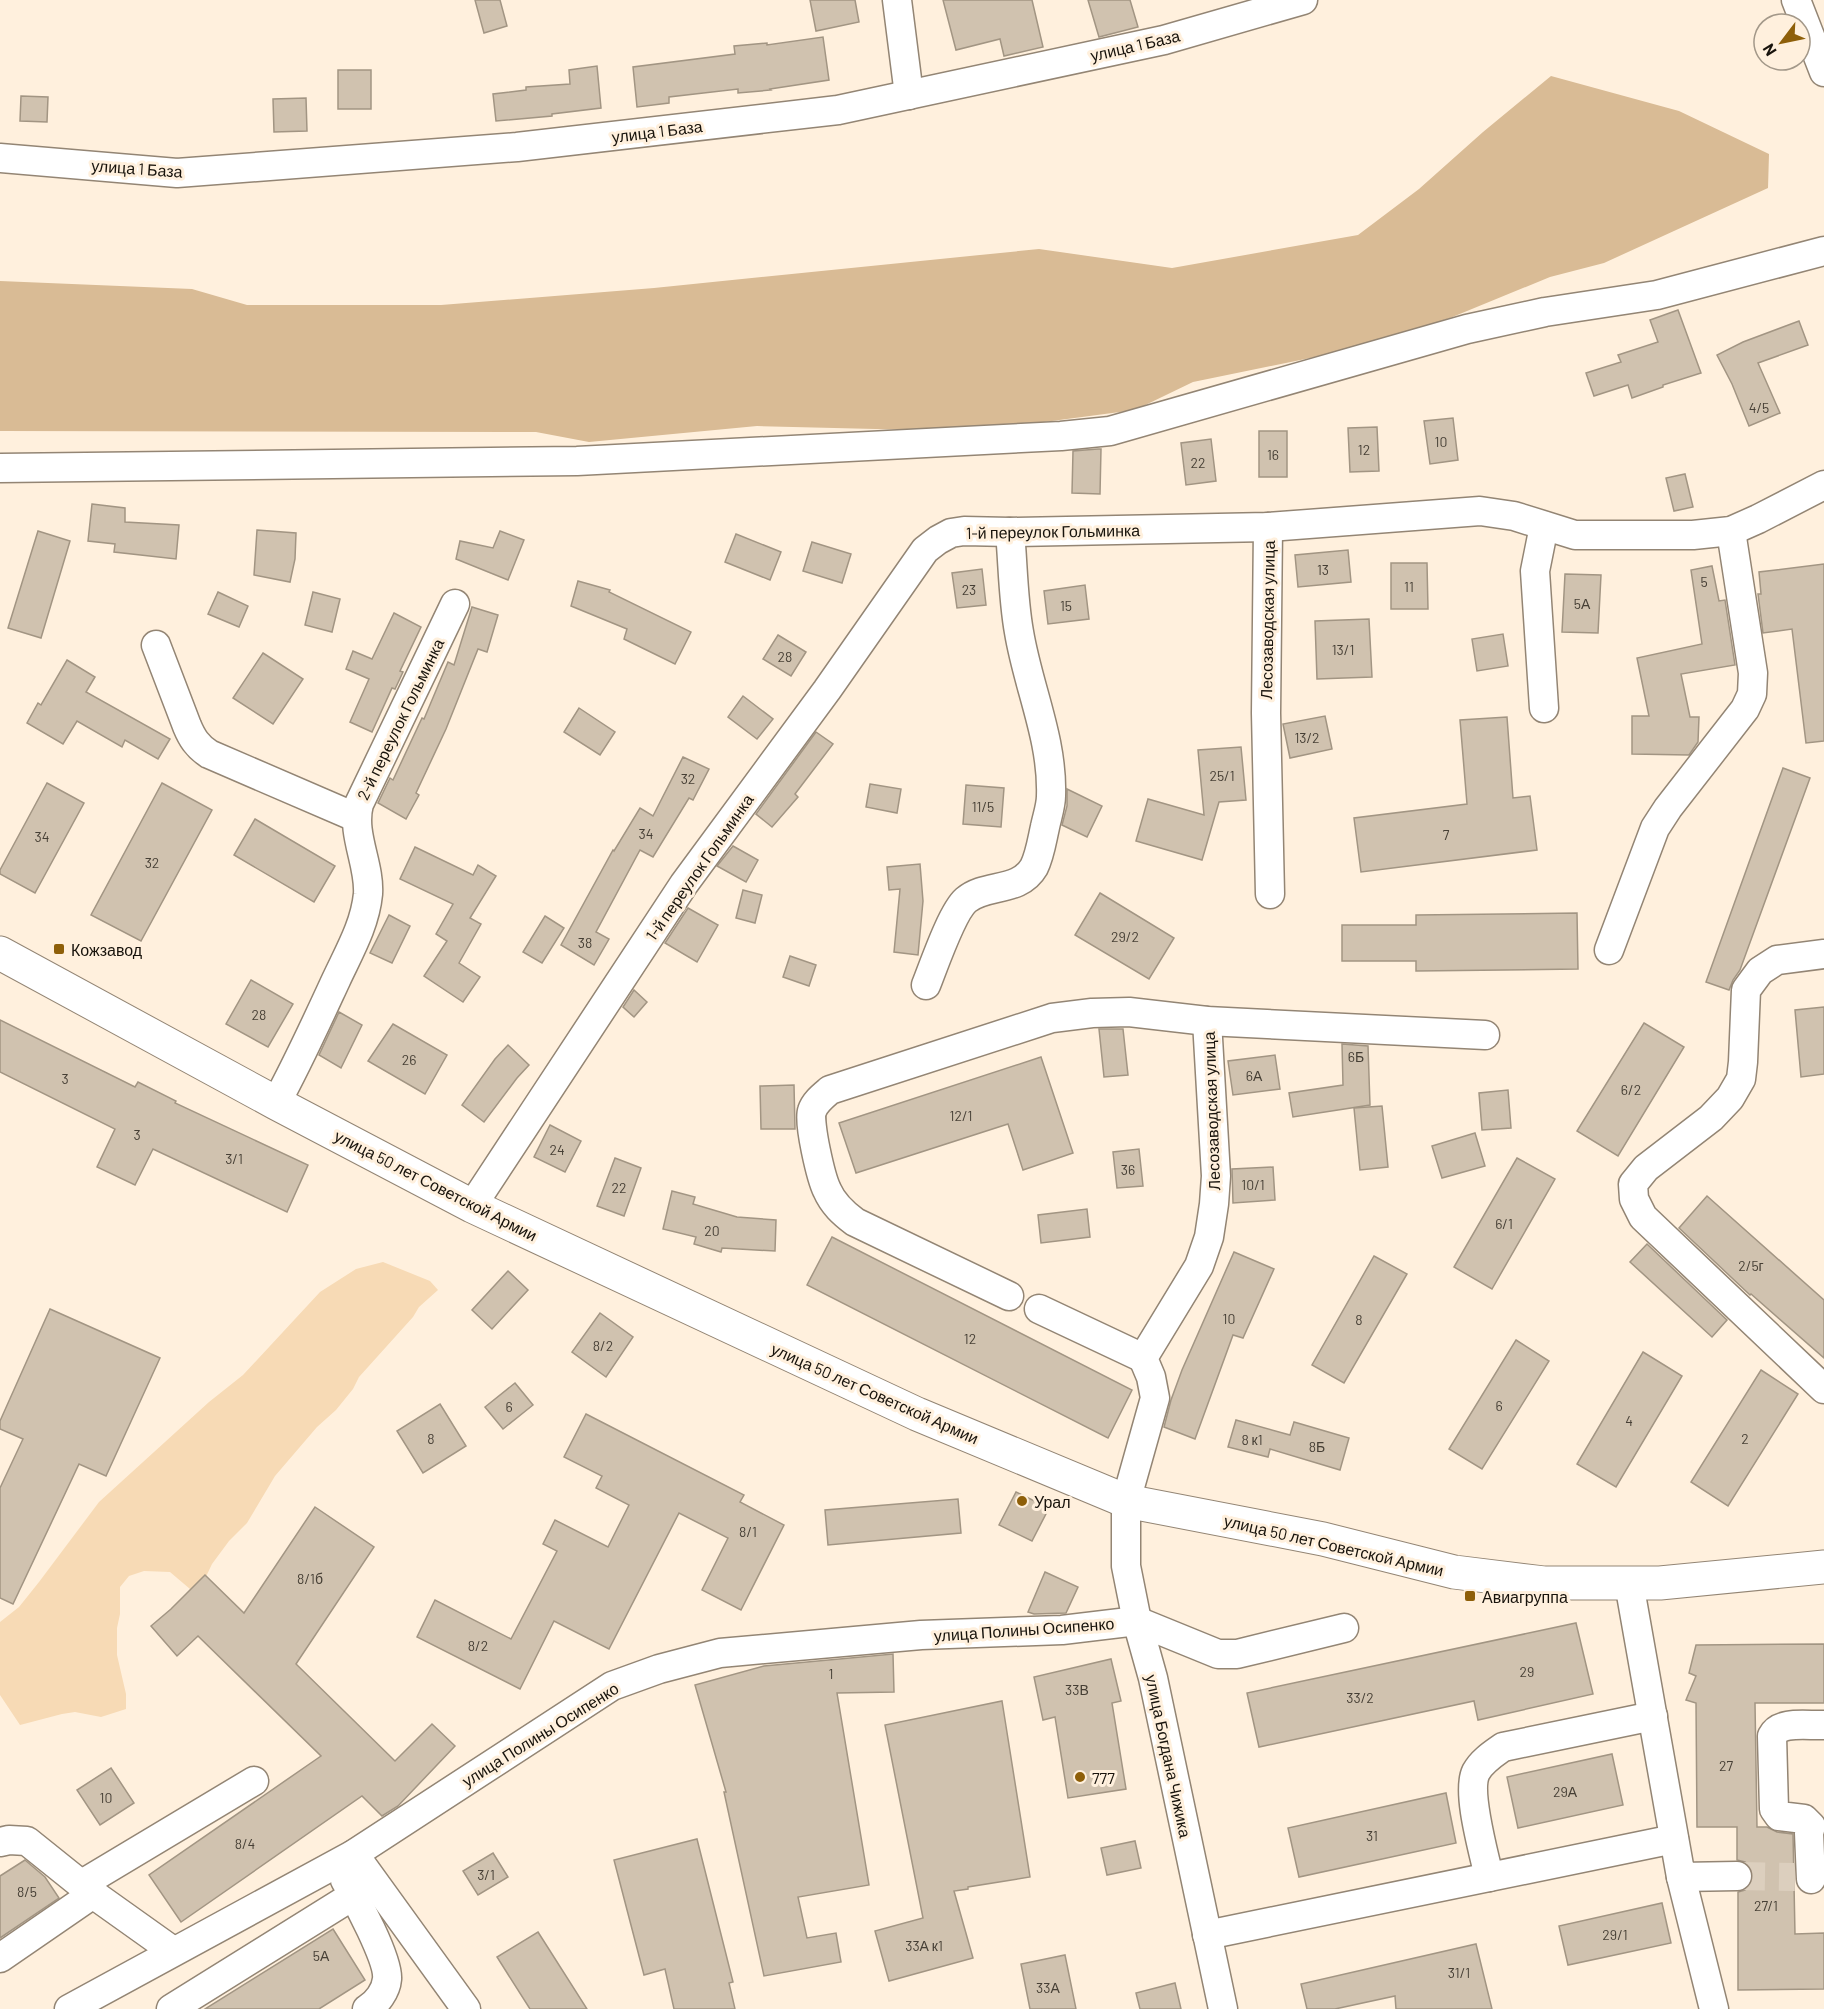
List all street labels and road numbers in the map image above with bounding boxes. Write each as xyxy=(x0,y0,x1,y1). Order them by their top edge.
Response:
street label: улица 1 База xyxy=(1088,25,1182,65)
street label: улица 1 База xyxy=(610,116,704,146)
street label: улица 1 База xyxy=(91,155,183,181)
street label: 1-й переулок Гольминка xyxy=(966,520,1140,542)
street label: Лесозаводская улица xyxy=(1256,540,1278,700)
street label: 2-й переулок Гольминка xyxy=(353,635,447,803)
street label: 1-й переулок Гольминка xyxy=(641,790,757,944)
street label: Лесозаводская улица xyxy=(1199,1031,1223,1191)
street label: улица 50 лет Советской Армии xyxy=(332,1125,540,1245)
street label: улица 50 лет Советской Армии xyxy=(768,1339,982,1447)
street label: улица 50 лет Советской Армии xyxy=(1222,1510,1446,1580)
street label: улица Полины Осипенко xyxy=(933,1613,1115,1645)
street label: улица Богдана Чижика xyxy=(1142,1673,1196,1839)
street label: улица Полины Осипенко xyxy=(458,1678,622,1790)

